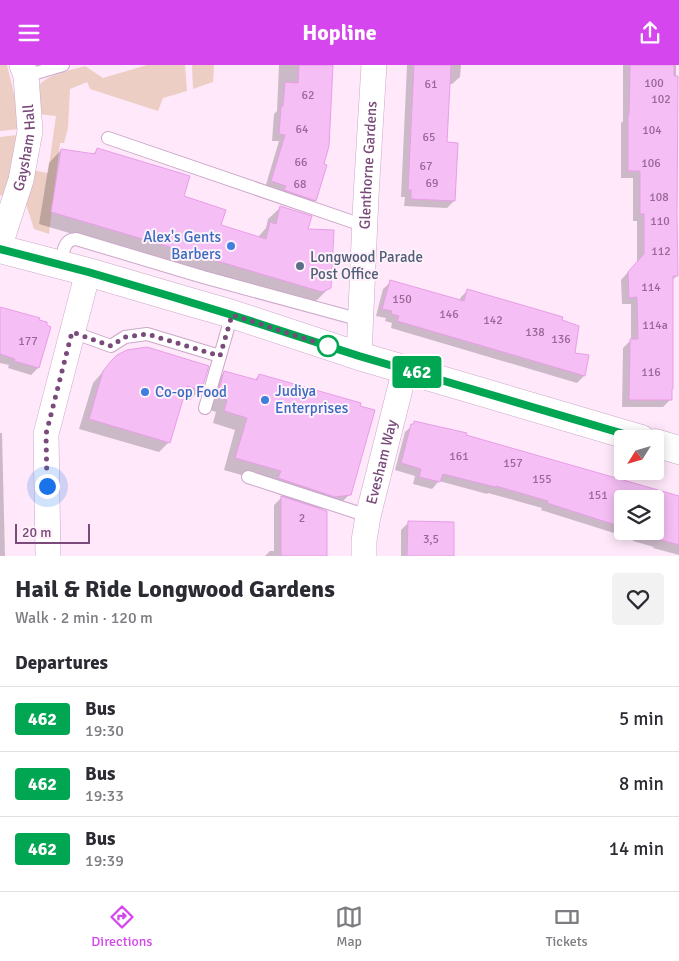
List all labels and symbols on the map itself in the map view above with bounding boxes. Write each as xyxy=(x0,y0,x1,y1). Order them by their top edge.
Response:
house number: 100 xyxy=(644,76,664,91)
house number: 61 xyxy=(425,77,437,92)
house number: 62 xyxy=(302,88,314,103)
house number: 102 xyxy=(651,92,671,107)
street label: Glenthorne Gardens xyxy=(356,100,381,230)
street label: Gaysham Hall xyxy=(9,103,39,194)
house number: 64 xyxy=(296,122,309,137)
house number: 104 xyxy=(642,123,662,138)
house number: 65 xyxy=(423,130,435,145)
house number: 66 xyxy=(295,155,307,170)
house number: 106 xyxy=(641,156,661,171)
house number: 67 xyxy=(420,159,432,174)
house number: 69 xyxy=(426,176,438,191)
house number: 68 xyxy=(294,177,306,192)
house number: 108 xyxy=(649,190,669,205)
house number: 110 xyxy=(650,214,670,229)
place label: Alex's Gents Barbers xyxy=(143,228,221,263)
marker: Alex's Gents Barbers xyxy=(225,240,237,252)
house number: 112 xyxy=(651,244,671,259)
place label: Longwood Parade Post Office xyxy=(310,248,423,283)
marker: Longwood Parade Post Office xyxy=(294,260,306,272)
house number: 114 xyxy=(641,280,661,295)
house number: 150 xyxy=(392,292,412,307)
house number: 146 xyxy=(439,307,459,322)
house number: 142 xyxy=(483,313,503,328)
house number: 114a xyxy=(642,318,668,333)
house number: 138 xyxy=(525,325,545,340)
house number: 136 xyxy=(551,332,571,347)
house number: 177 xyxy=(18,334,38,349)
unlabelled marker xyxy=(317,335,339,357)
line badge: 462 xyxy=(388,356,446,388)
house number: 116 xyxy=(641,365,661,380)
place label: Judiya Enterprises xyxy=(275,382,349,417)
place label: Co-op Food xyxy=(155,383,227,401)
marker: Co-op Food xyxy=(139,386,151,398)
marker: Judiya Enterprises xyxy=(259,394,271,406)
street label: Evesham Way xyxy=(362,418,401,506)
north arrow xyxy=(614,430,664,480)
house number: 161 xyxy=(449,449,469,464)
house number: 157 xyxy=(503,456,523,471)
house number: 155 xyxy=(532,472,552,487)
your location xyxy=(35,474,60,499)
house number: 151 xyxy=(588,488,608,503)
house number: 2 xyxy=(299,511,305,526)
scale bar xyxy=(15,521,90,544)
house number: 3,5 xyxy=(423,532,439,547)

